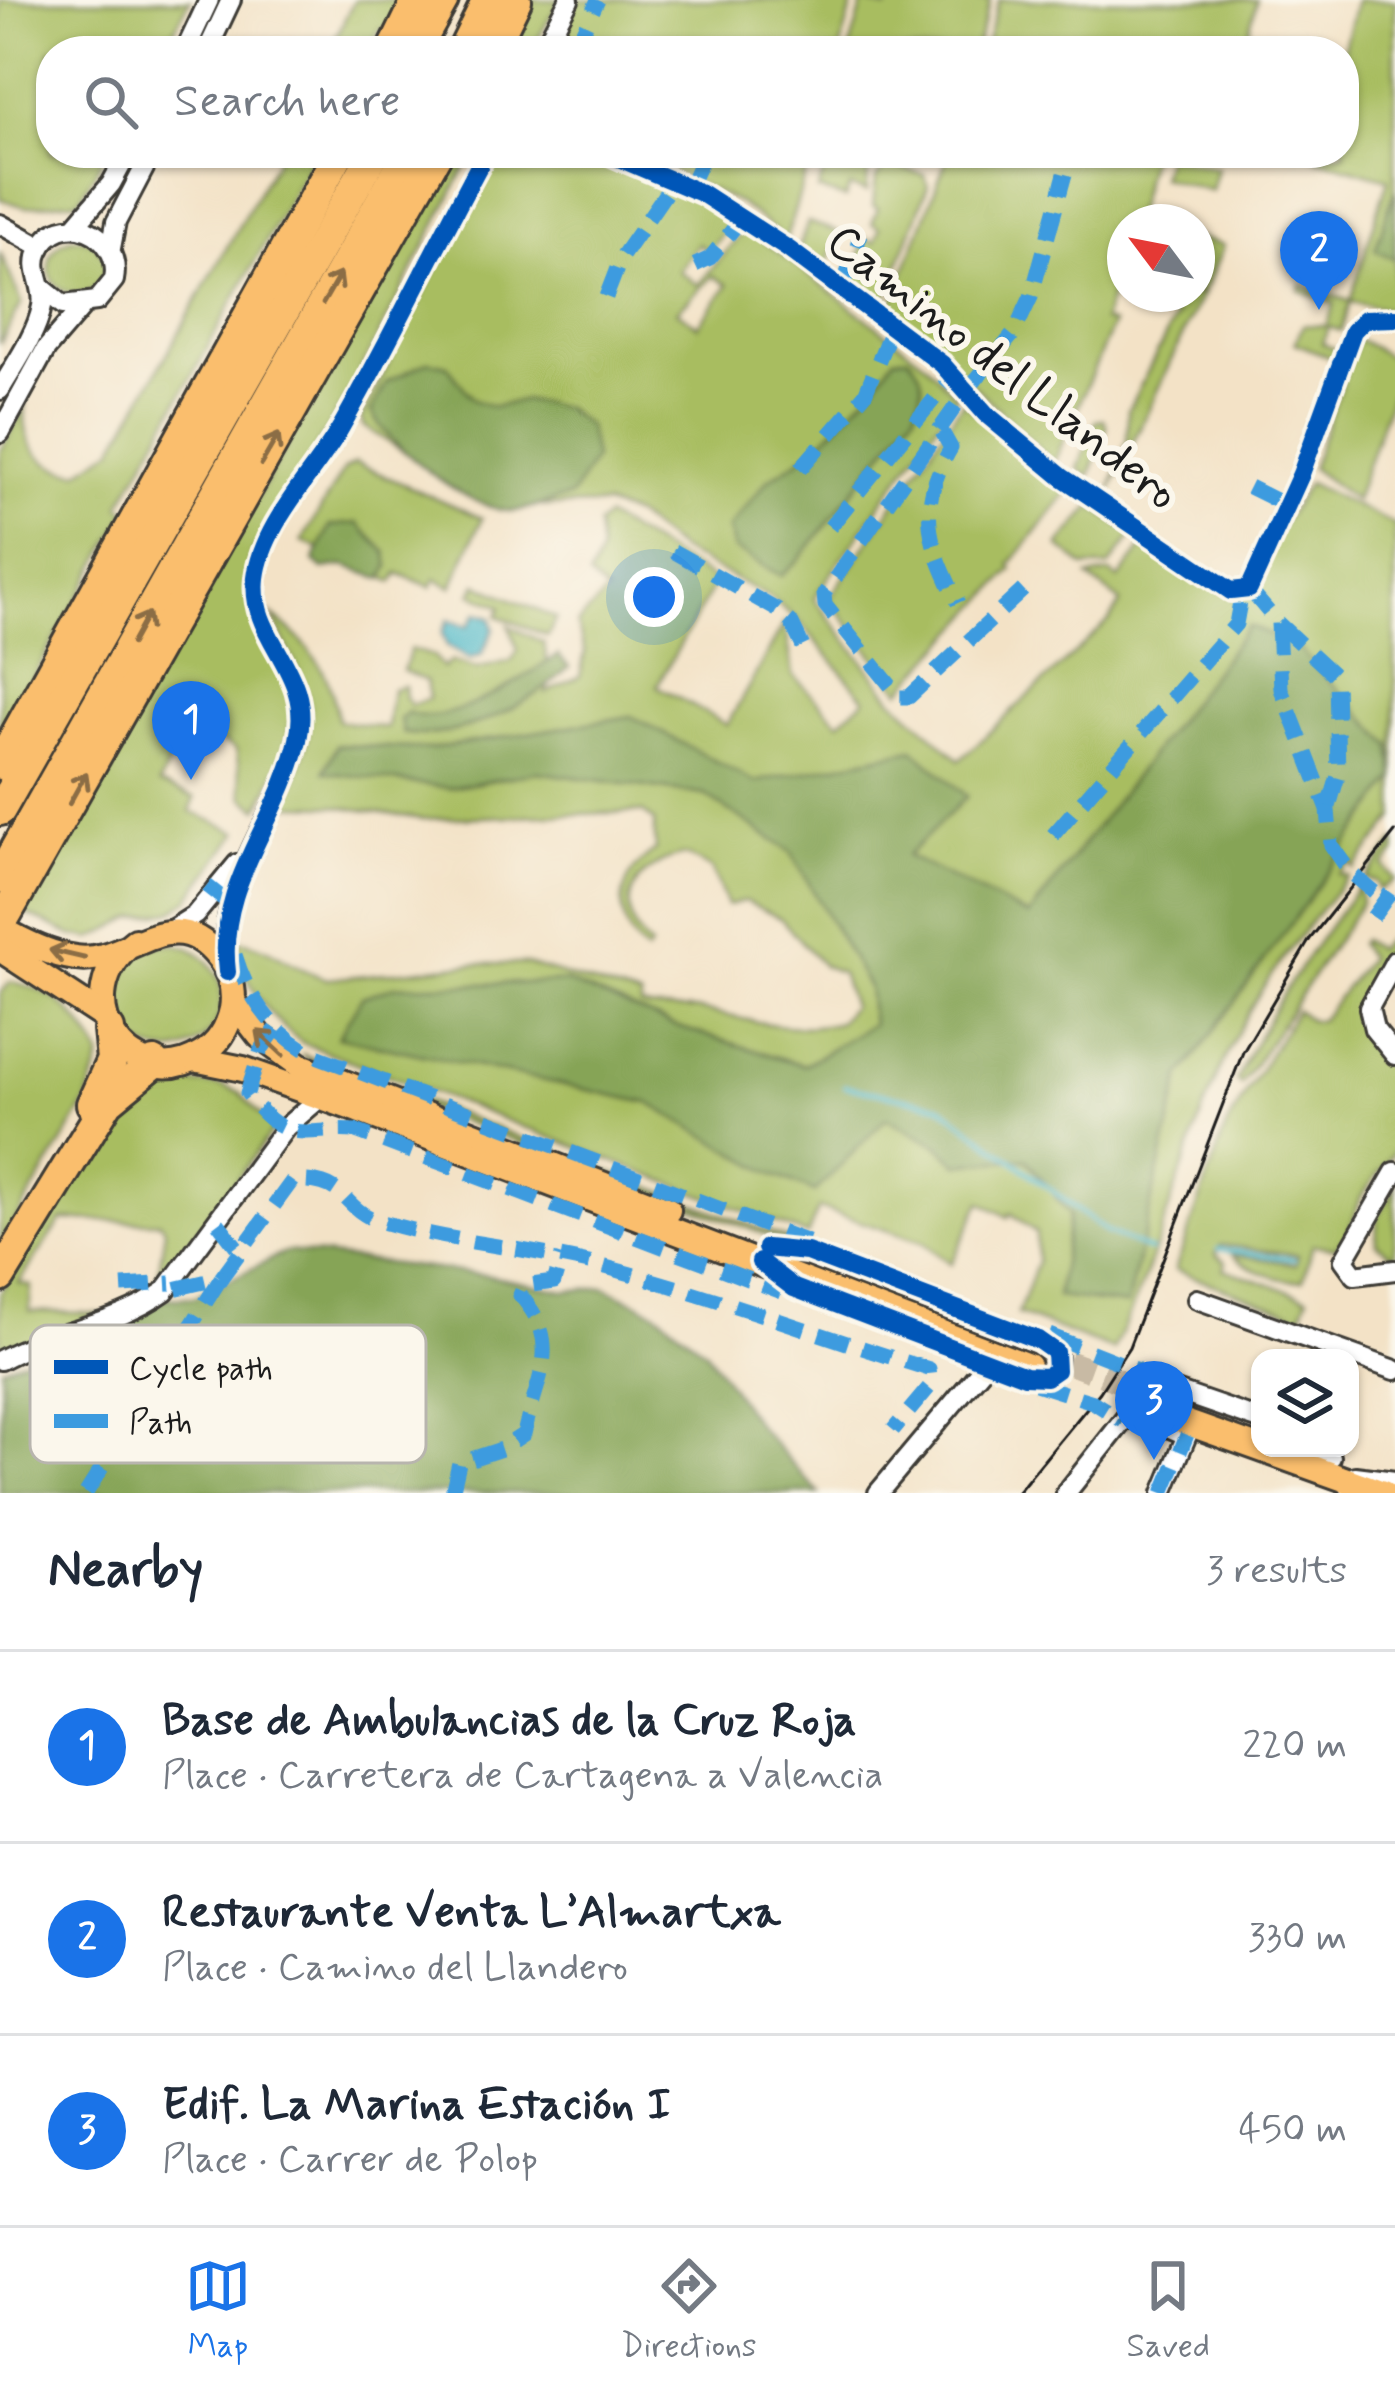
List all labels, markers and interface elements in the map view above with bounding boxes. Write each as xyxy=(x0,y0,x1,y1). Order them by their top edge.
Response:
search box xyxy=(36,36,1359,168)
icon: search xyxy=(78,69,144,135)
text: Search here xyxy=(174,73,401,132)
north arrow xyxy=(1107,204,1215,312)
street label: Camino del Llandero xyxy=(813,211,1191,525)
pin: 2 xyxy=(1280,211,1358,310)
one-way arrow xyxy=(321,272,344,307)
one-way arrow xyxy=(259,432,283,467)
your location xyxy=(624,567,684,627)
one-way arrow xyxy=(129,611,152,646)
pin: 1 xyxy=(152,681,230,780)
one-way arrow xyxy=(67,771,90,806)
one-way arrow xyxy=(49,942,87,964)
one-way arrow xyxy=(256,1030,286,1058)
legend xyxy=(30,1325,426,1463)
text: Cycle path xyxy=(129,1348,273,1392)
map controls xyxy=(1251,1349,1359,1457)
button: layers xyxy=(1251,1349,1359,1457)
pin: 3 xyxy=(1115,1361,1193,1460)
text: Path xyxy=(129,1402,192,1446)
text: Nearby xyxy=(48,1538,203,1604)
text: 3 results xyxy=(1206,1546,1347,1597)
text: Base de Ambulancias de la Cruz Roja xyxy=(162,1692,856,1751)
text: 1 xyxy=(78,1721,96,1772)
text: 220 m xyxy=(1242,1721,1347,1772)
text: Place · Carretera de Cartagena a Valencia xyxy=(162,1751,883,1802)
text: Restaurante Venta L’Almartxa xyxy=(162,1884,781,1943)
text: 2 xyxy=(77,1913,97,1964)
text: 330 m xyxy=(1248,1913,1347,1964)
text: Place · Camino del Llandero xyxy=(162,1943,628,1994)
text: Edif. La Marina Estación I xyxy=(162,2076,671,2135)
text: 3 xyxy=(78,2105,96,2156)
text: 450 m xyxy=(1239,2105,1347,2156)
text: Place · Carrer de Polop xyxy=(162,2135,538,2186)
tab: Map xyxy=(185,2253,251,2369)
tab: Directions xyxy=(621,2253,757,2369)
tab: Saved xyxy=(1127,2253,1210,2369)

